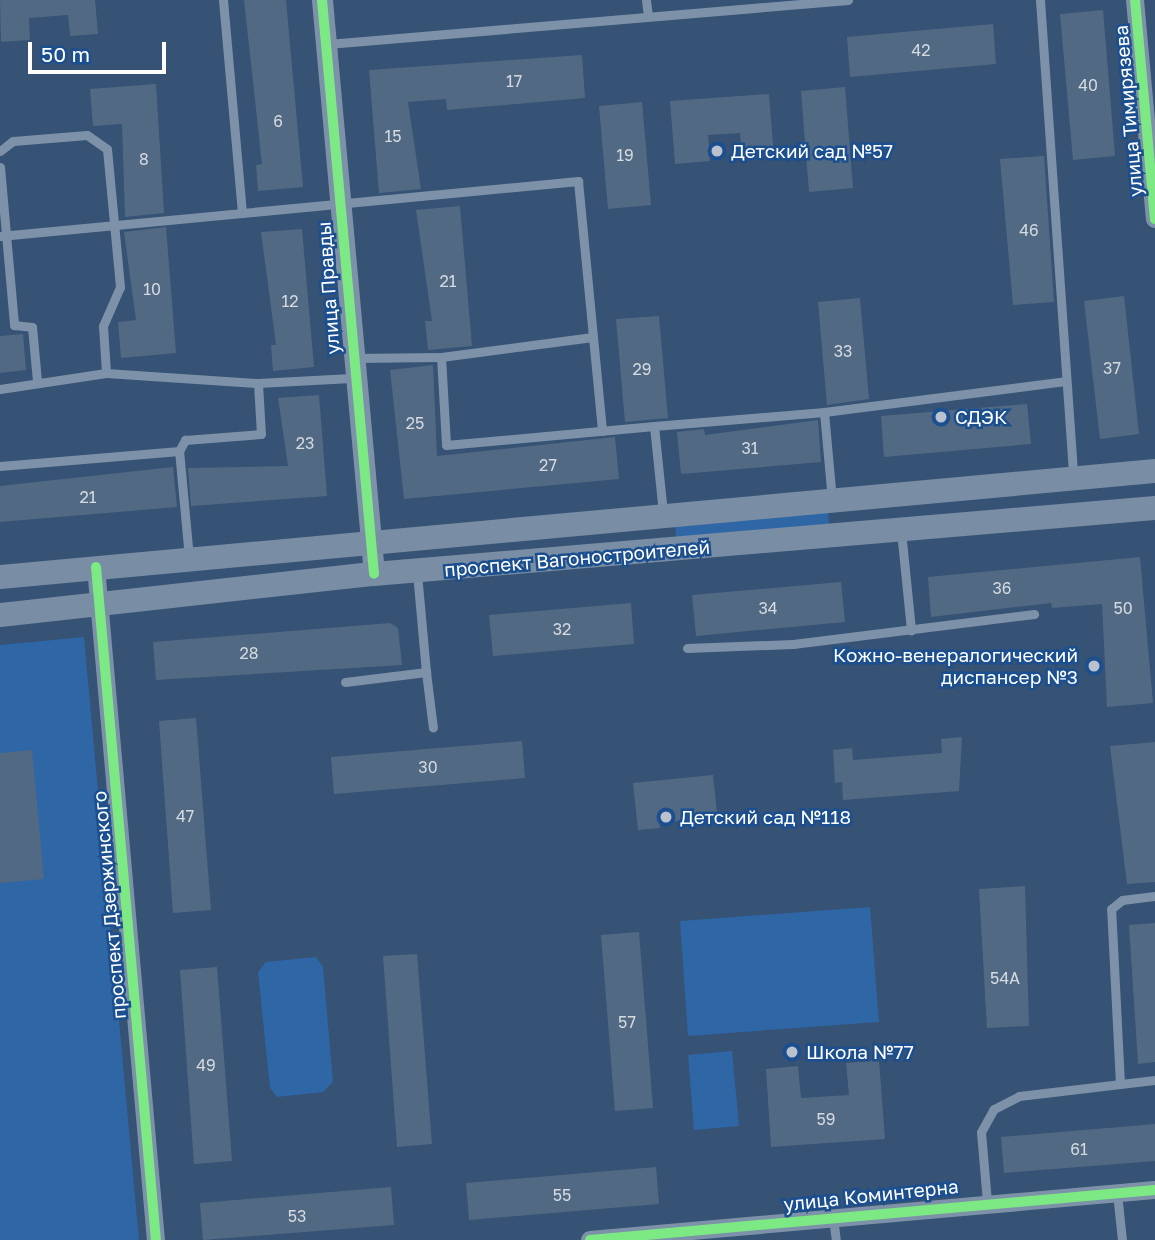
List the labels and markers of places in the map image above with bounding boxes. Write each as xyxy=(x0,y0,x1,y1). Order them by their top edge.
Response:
place label: Детский сад №57 xyxy=(731,140,893,162)
marker: Детский сад №57 xyxy=(709,143,725,159)
place label: СДЭК xyxy=(955,406,1007,428)
marker: СДЭК xyxy=(933,409,949,425)
place label: Кожно-венералогический диспансер №3 xyxy=(833,644,1078,688)
marker: Кожно-венералогический диспансер №3 xyxy=(1084,656,1104,676)
place label: Детский сад №118 xyxy=(680,806,851,828)
marker: Детский сад №118 xyxy=(658,809,674,825)
place label: Школа №77 xyxy=(806,1041,914,1063)
marker: Школа №77 xyxy=(784,1044,800,1060)

